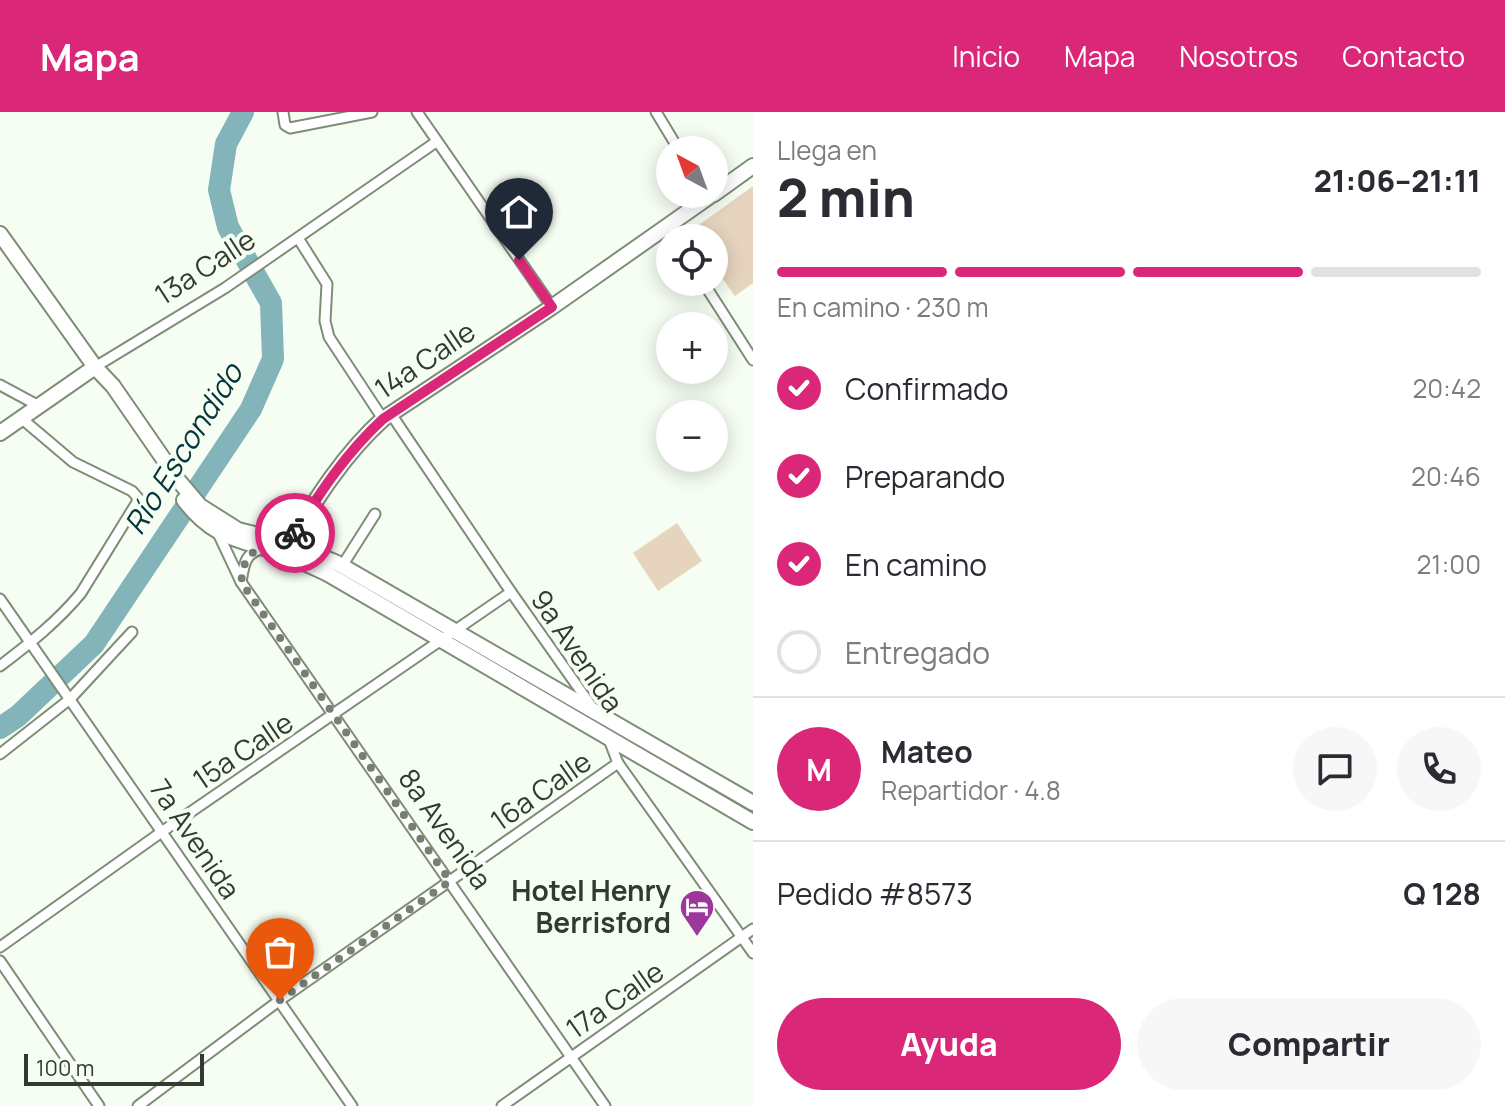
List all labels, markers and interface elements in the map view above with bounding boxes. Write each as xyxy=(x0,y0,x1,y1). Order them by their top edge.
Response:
text: Mapa xyxy=(40,30,140,82)
text: Inicio xyxy=(952,37,1020,75)
text: Mapa xyxy=(1064,37,1135,75)
text: Nosotros xyxy=(1179,37,1298,75)
text: Contacto xyxy=(1342,37,1465,75)
text: Llega en xyxy=(777,132,877,168)
north arrow xyxy=(656,136,728,208)
map controls xyxy=(656,136,728,472)
text: 21:06–21:11 xyxy=(1314,160,1481,201)
text: 2 min xyxy=(777,162,915,233)
pin xyxy=(485,178,553,260)
icon: home xyxy=(497,190,541,234)
street label: 13a Calle xyxy=(147,220,262,313)
button: locate xyxy=(656,224,728,296)
text: En camino · 230 m xyxy=(777,289,989,325)
street label: 14a Calle xyxy=(367,312,482,407)
button: + xyxy=(656,312,728,384)
water label: Río Escondido xyxy=(114,353,253,542)
icon: check xyxy=(777,366,821,410)
text: Confirmado xyxy=(845,368,1009,409)
text: 20:42 xyxy=(1412,370,1481,406)
button: − xyxy=(656,400,728,472)
icon: check xyxy=(777,454,821,498)
text: Preparando xyxy=(845,456,1005,497)
text: 20:46 xyxy=(1411,458,1481,494)
courier xyxy=(255,493,335,573)
icon: bike xyxy=(273,511,317,555)
icon: check xyxy=(777,542,821,586)
text: En camino xyxy=(845,544,987,585)
text: 21:00 xyxy=(1417,546,1481,582)
street label: 9a Avenida xyxy=(523,582,633,719)
text: Entregado xyxy=(845,632,990,673)
street label: 15a Calle xyxy=(185,703,300,798)
button: chat xyxy=(1293,727,1377,811)
button: phone xyxy=(1397,727,1481,811)
text: Mateo xyxy=(881,731,973,772)
street label: 16a Calle xyxy=(483,742,598,839)
text: M xyxy=(806,749,832,790)
street label: 8a Avenida xyxy=(390,761,501,896)
street label: 7a Avenida xyxy=(142,771,250,906)
text: Repartidor · 4.8 xyxy=(881,772,1061,808)
place label: Hotel Henry Berrisford xyxy=(511,871,671,941)
text: Pedido #8573 xyxy=(777,873,973,914)
text: Q 128 xyxy=(1403,873,1481,914)
hotel icon: Hotel Henry Berrisford xyxy=(678,888,716,938)
pin xyxy=(246,918,314,1000)
icon: bag xyxy=(258,930,302,974)
street label: 17a Calle xyxy=(558,952,671,1047)
button: Ayuda xyxy=(777,998,1121,1090)
button: Compartir xyxy=(1137,998,1481,1090)
scale bar xyxy=(24,1050,204,1086)
text: 100 m xyxy=(36,1053,94,1083)

